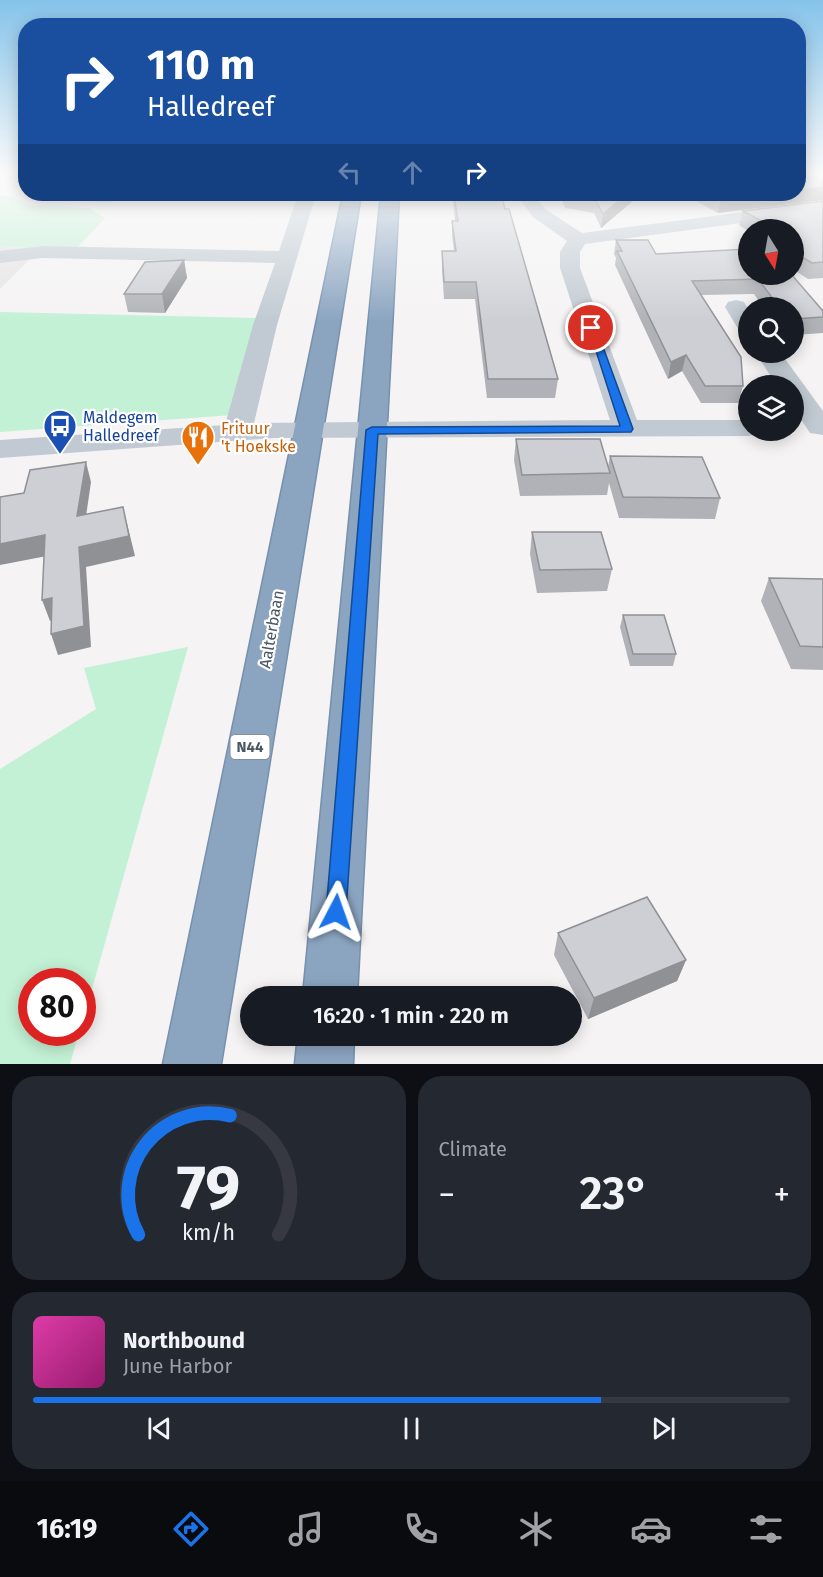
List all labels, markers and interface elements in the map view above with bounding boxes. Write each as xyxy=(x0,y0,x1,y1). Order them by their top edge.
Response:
text: 110 m xyxy=(147,40,255,90)
icon: right xyxy=(48,42,126,120)
text: Halledreef xyxy=(147,91,274,123)
icon: left xyxy=(333,156,366,189)
icon: ahead xyxy=(396,156,429,189)
icon: right xyxy=(459,156,492,189)
north arrow xyxy=(738,219,804,285)
map controls xyxy=(738,219,804,441)
button: search xyxy=(738,297,804,363)
pin xyxy=(565,302,616,353)
icon: arrive xyxy=(574,311,607,344)
button: layers xyxy=(738,375,804,441)
bus stop icon: Maldegem Halledreef xyxy=(42,408,78,455)
place label: Maldegem Halledreef xyxy=(83,408,160,445)
restaurant icon: Frituur 't Hoekske xyxy=(180,419,216,466)
place label: Frituur 't Hoekske xyxy=(221,419,296,456)
street label: Aalterbaan xyxy=(255,589,288,670)
road number: N44 xyxy=(230,735,270,759)
position arrow xyxy=(304,880,368,944)
speed limit sign: 80 xyxy=(18,968,96,1046)
text: 16:20 · 1 min · 220 m xyxy=(313,1002,509,1029)
text: Climate xyxy=(439,1137,507,1161)
text: 79 xyxy=(177,1151,240,1226)
text: 23° xyxy=(580,1167,649,1221)
text: − xyxy=(439,1175,455,1215)
text: + xyxy=(774,1175,790,1215)
text: km/h xyxy=(182,1220,235,1246)
text: Northbound xyxy=(123,1327,245,1354)
text: June Harbor xyxy=(123,1354,232,1378)
icon: previous xyxy=(143,1412,176,1445)
icon: pause xyxy=(395,1412,428,1445)
icon: next xyxy=(647,1412,680,1445)
icon: directions xyxy=(170,1508,212,1550)
icon: music xyxy=(285,1508,327,1550)
icon: phone xyxy=(400,1508,442,1550)
icon: climate xyxy=(515,1508,557,1550)
icon: car xyxy=(630,1508,672,1550)
icon: filters xyxy=(745,1508,787,1550)
text: 16:19 xyxy=(36,1513,97,1545)

